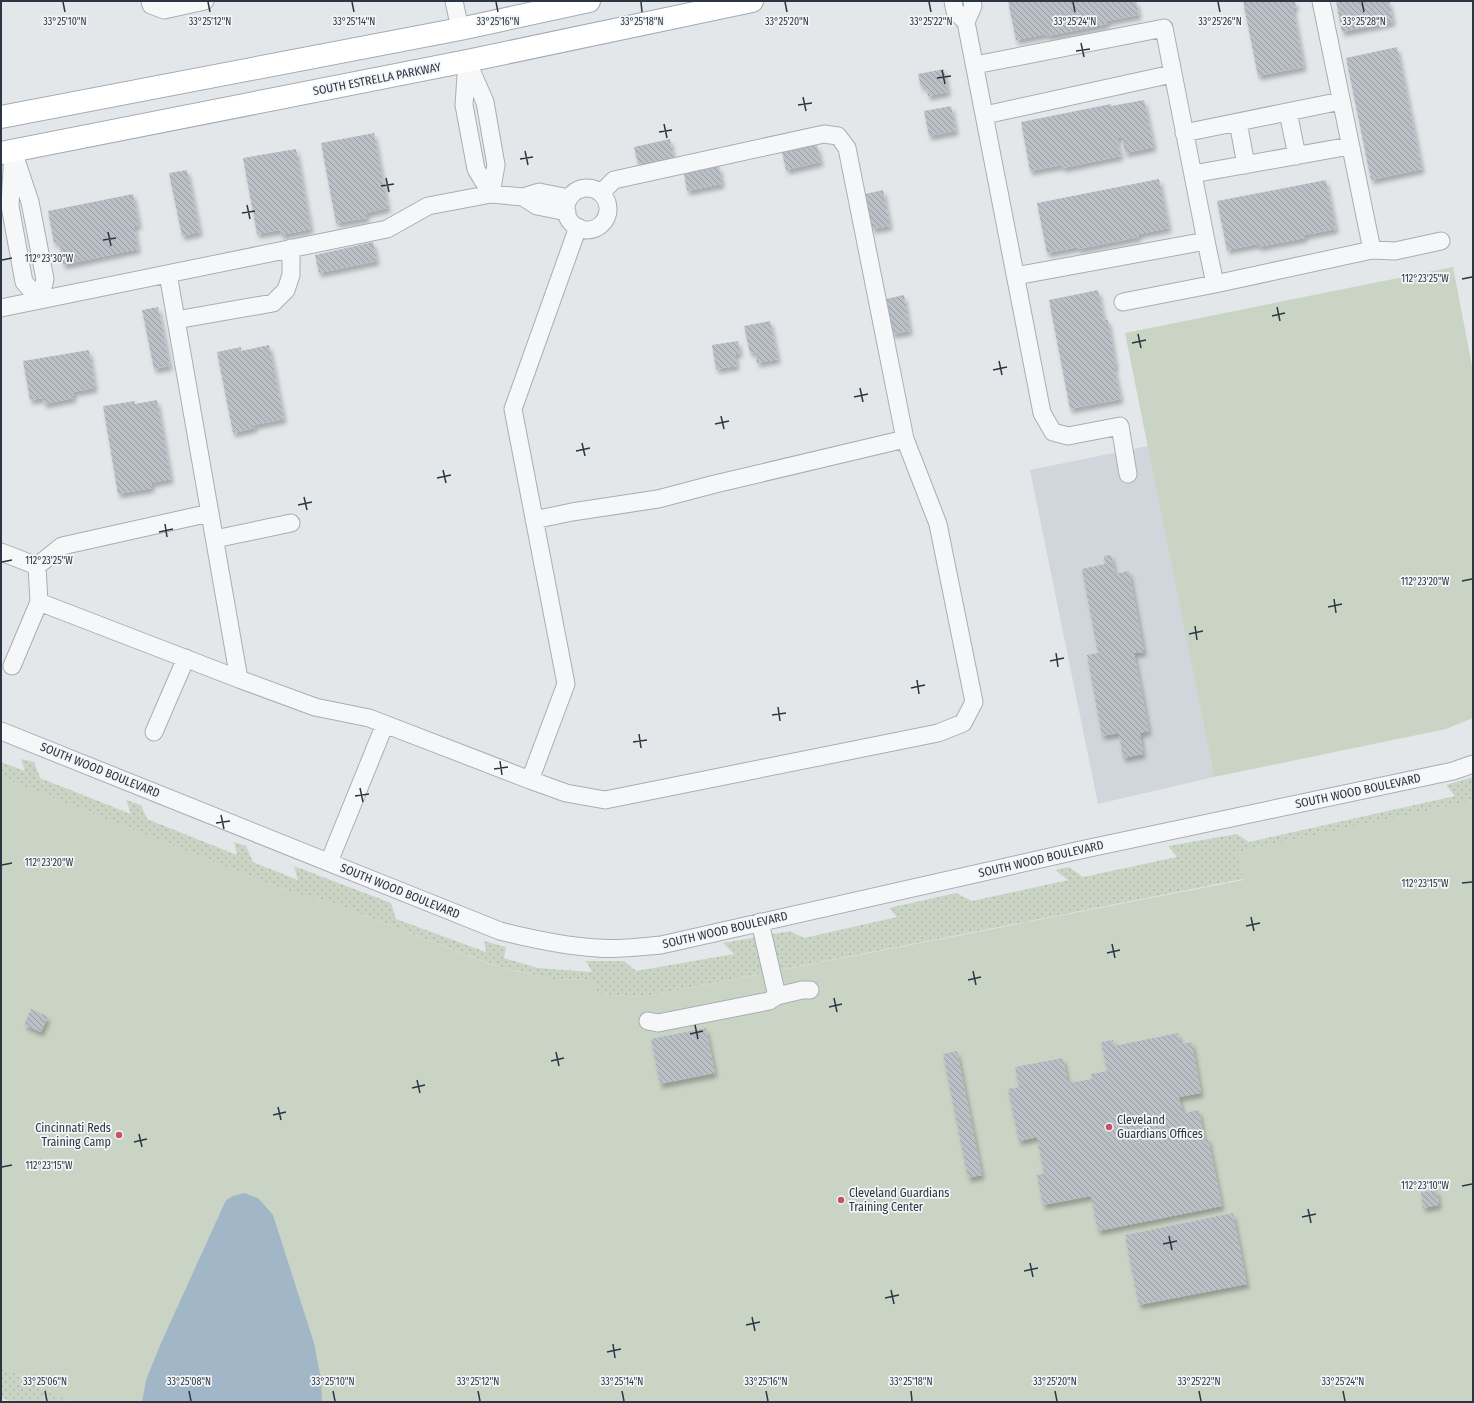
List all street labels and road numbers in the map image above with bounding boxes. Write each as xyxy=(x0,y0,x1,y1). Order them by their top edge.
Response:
street label: SOUTH ESTRELLA PARKWAY xyxy=(312,60,442,98)
street label: SOUTH WOOD BOULEVARD xyxy=(38,740,162,800)
street label: SOUTH WOOD BOULEVARD xyxy=(1294,771,1422,811)
street label: SOUTH WOOD BOULEVARD xyxy=(977,838,1105,880)
street label: SOUTH WOOD BOULEVARD xyxy=(338,861,462,921)
street label: SOUTH WOOD BOULEVARD xyxy=(661,909,789,951)

